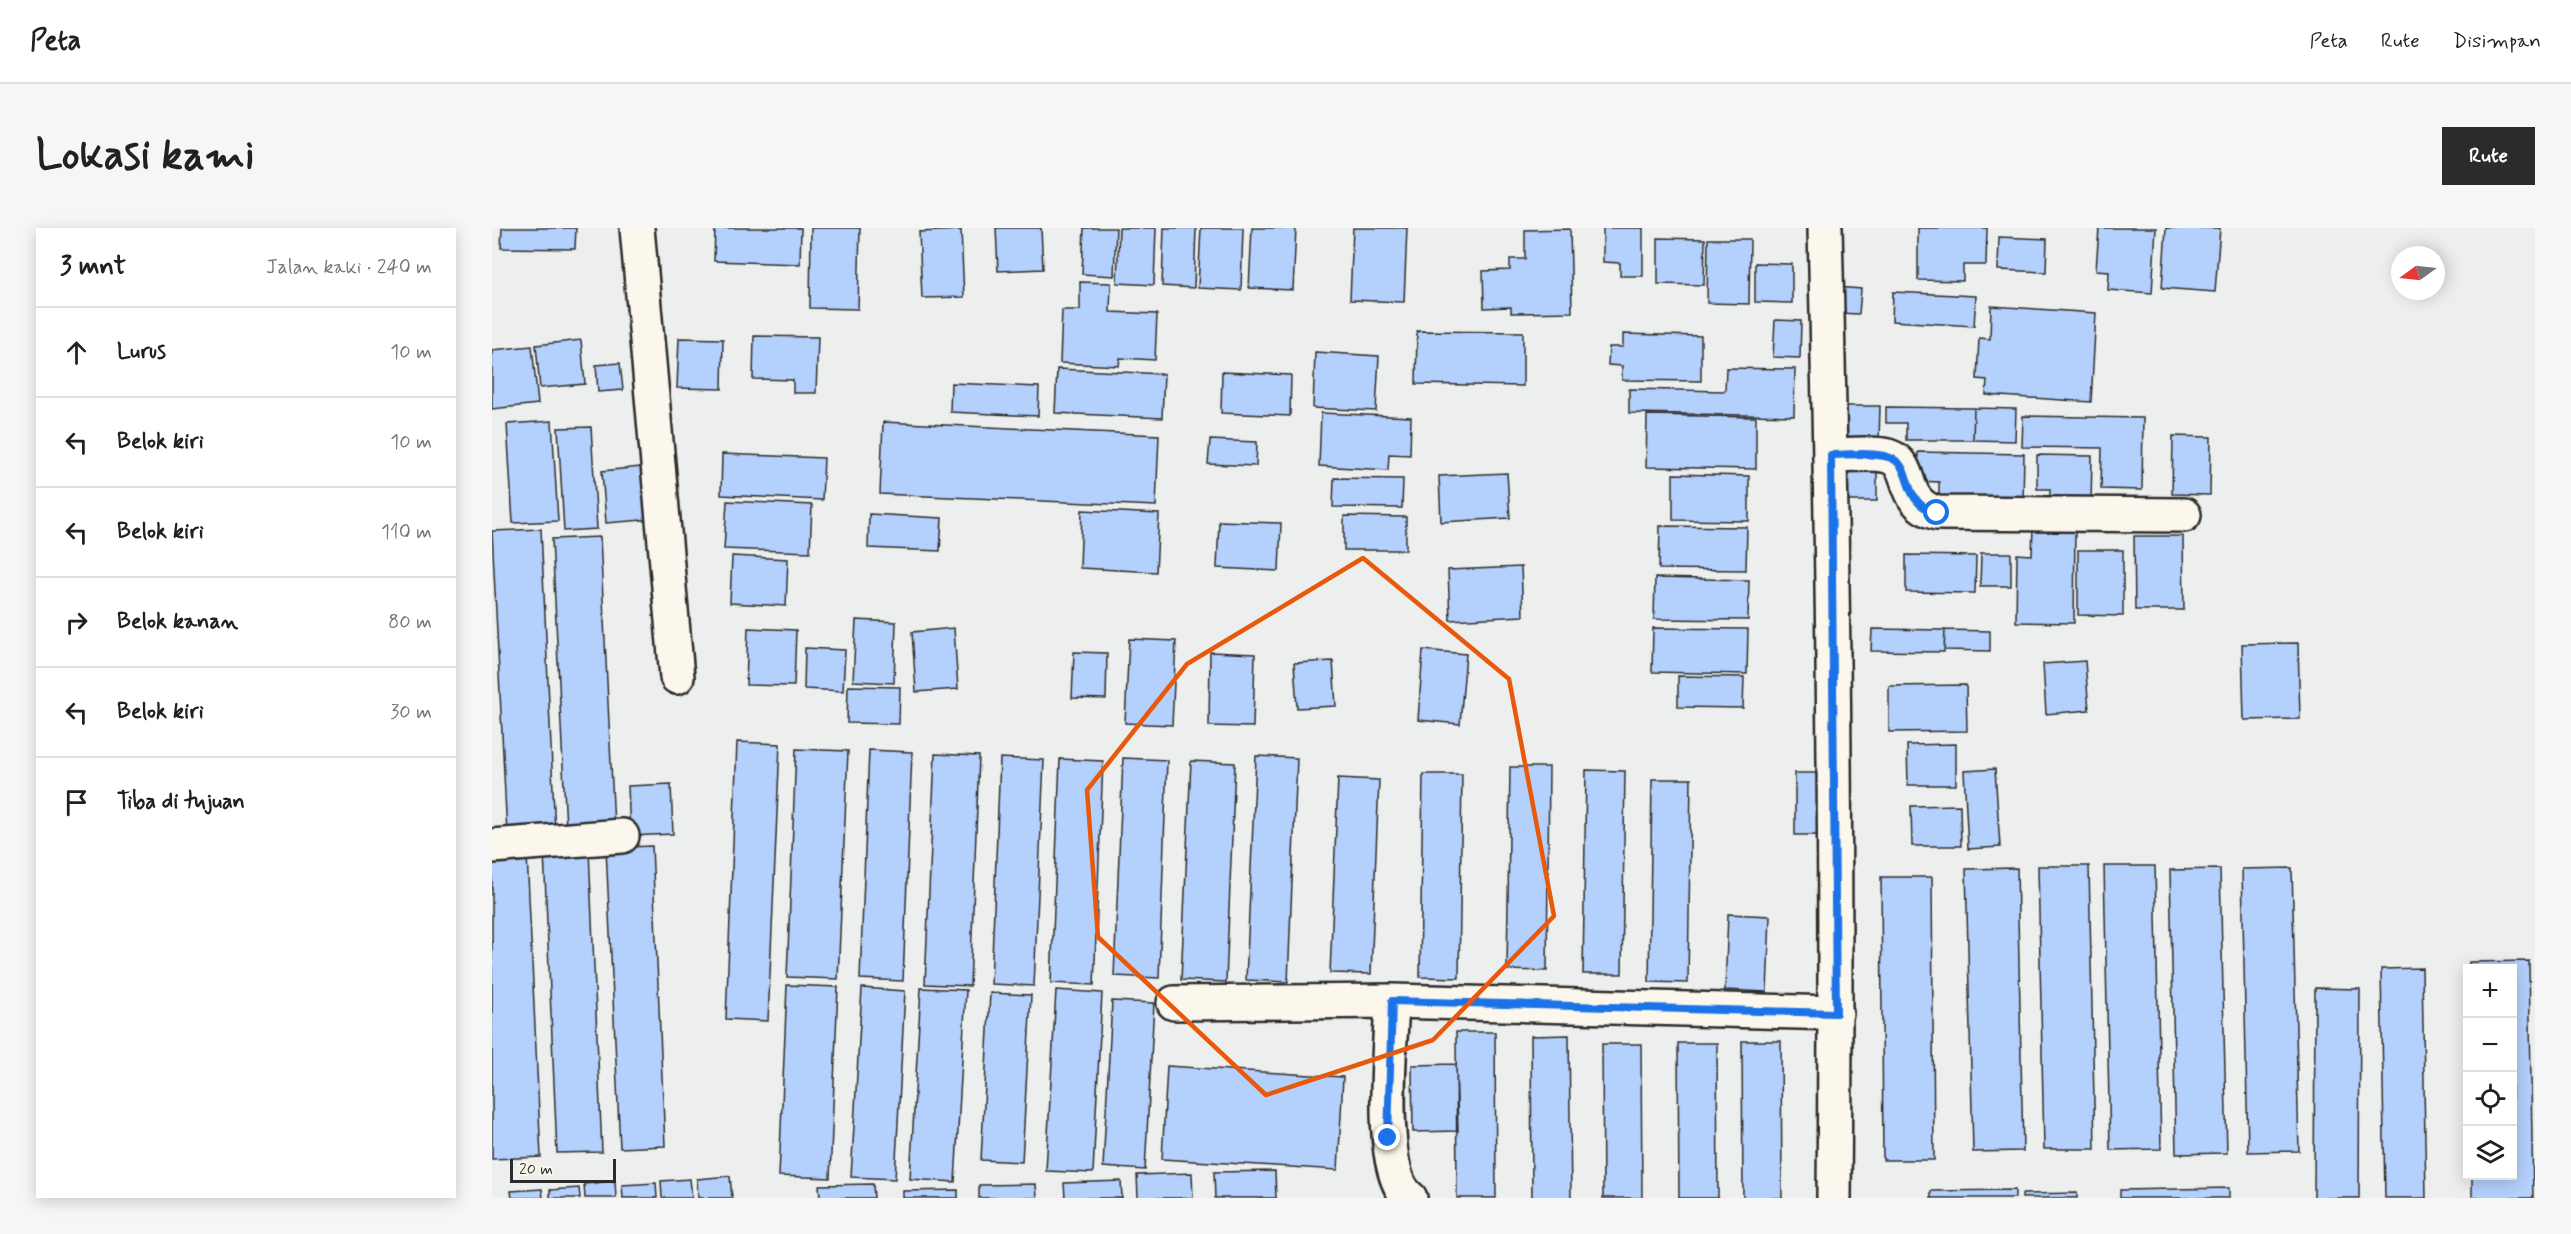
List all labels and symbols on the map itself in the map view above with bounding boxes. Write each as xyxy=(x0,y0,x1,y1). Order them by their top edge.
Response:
north arrow xyxy=(2391,246,2445,300)
route start xyxy=(1923,499,1949,525)
route end xyxy=(1374,1124,1400,1150)
scale bar xyxy=(510,1156,616,1184)

